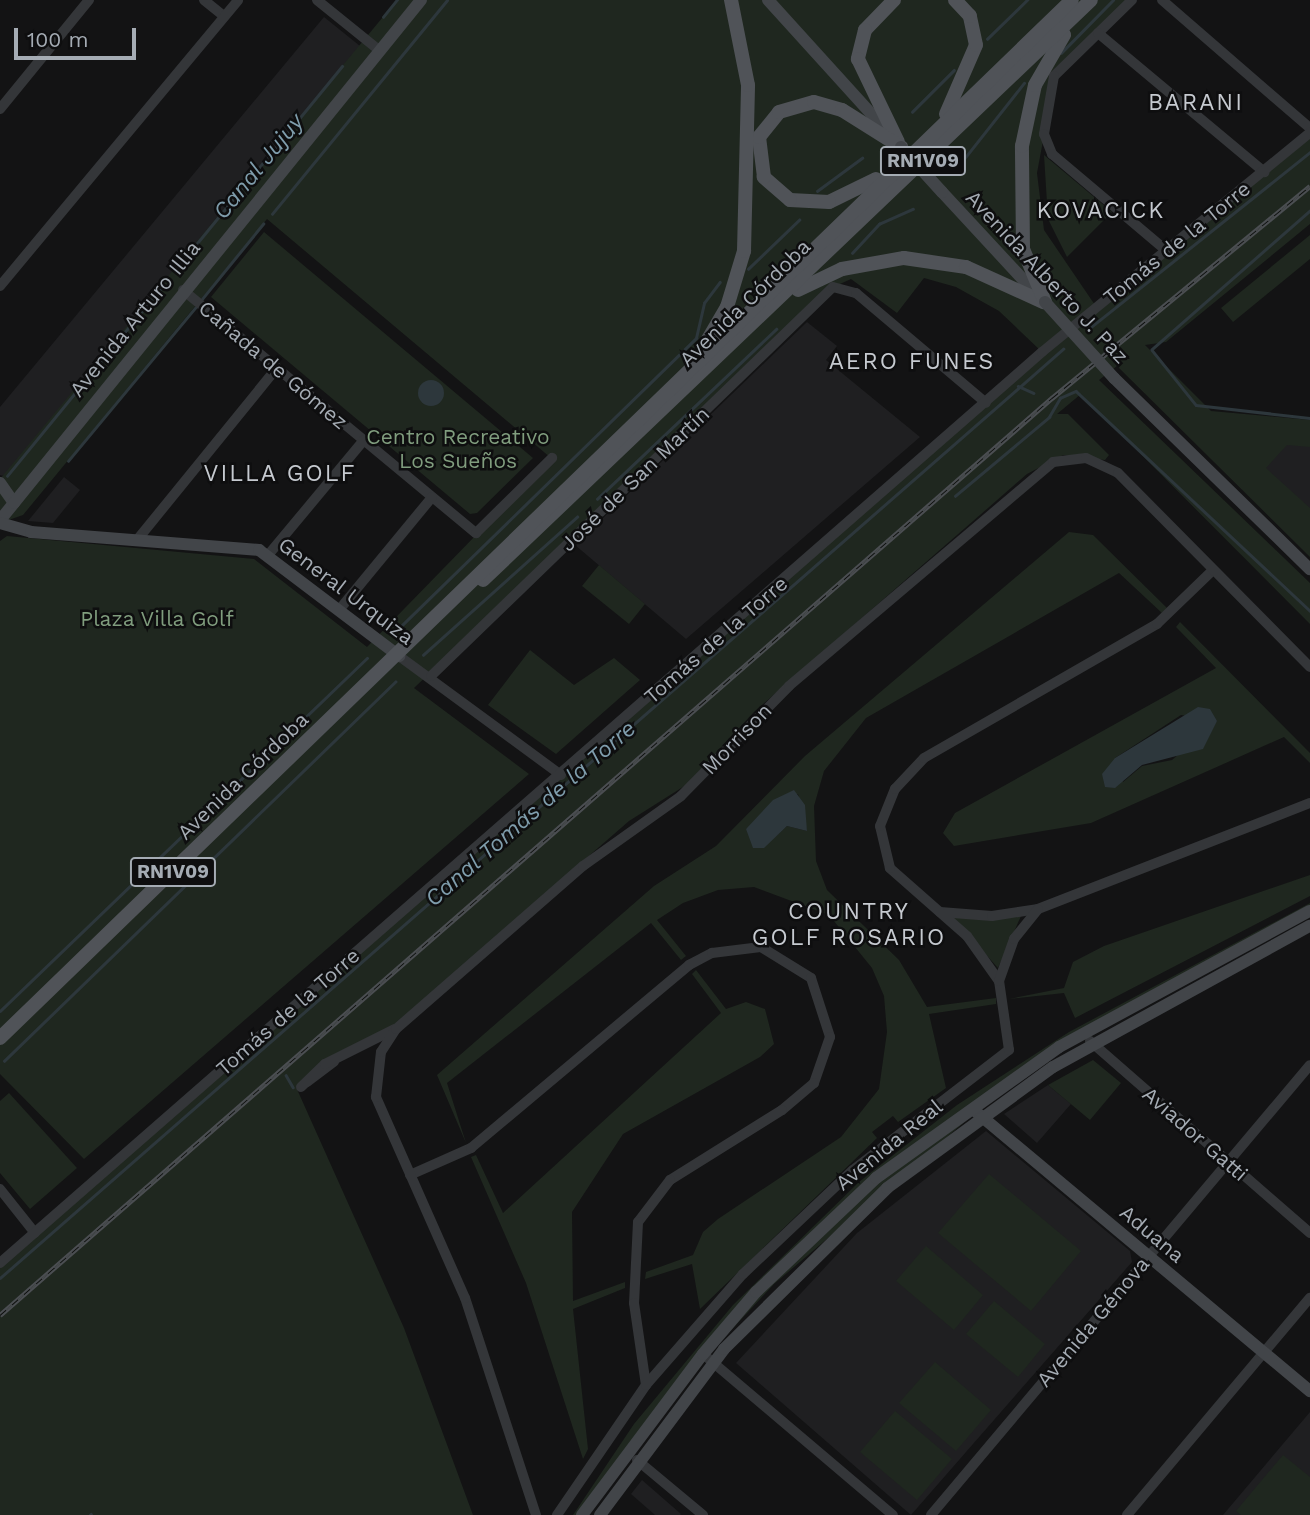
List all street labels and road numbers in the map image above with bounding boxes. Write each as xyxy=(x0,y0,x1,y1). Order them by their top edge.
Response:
road number: RN1V09 xyxy=(879,146,967,176)
street label: Tomás de la Torre xyxy=(1098,176,1256,310)
street label: Avenida Alberto J. Paz xyxy=(960,185,1134,369)
street label: Avenida Córdoba xyxy=(674,234,816,372)
street label: Avenida Arturo Illia xyxy=(64,235,206,403)
street label: Cañada de Gómez xyxy=(193,295,353,435)
street label: José de San Martín xyxy=(555,401,715,557)
street label: General Urquiza xyxy=(273,532,419,650)
street label: Tomás de la Torre xyxy=(639,570,793,710)
street label: Morrison xyxy=(697,698,777,780)
street label: Avenida Córdoba xyxy=(172,707,314,845)
road number: RN1V09 xyxy=(129,856,217,888)
street label: Tomás de la Torre xyxy=(211,942,365,1082)
street label: Aviador Gatti xyxy=(1137,1081,1253,1187)
street label: Avenida Real xyxy=(830,1094,948,1196)
street label: Aduana xyxy=(1115,1200,1189,1268)
street label: Avenida Génova xyxy=(1031,1252,1155,1392)

